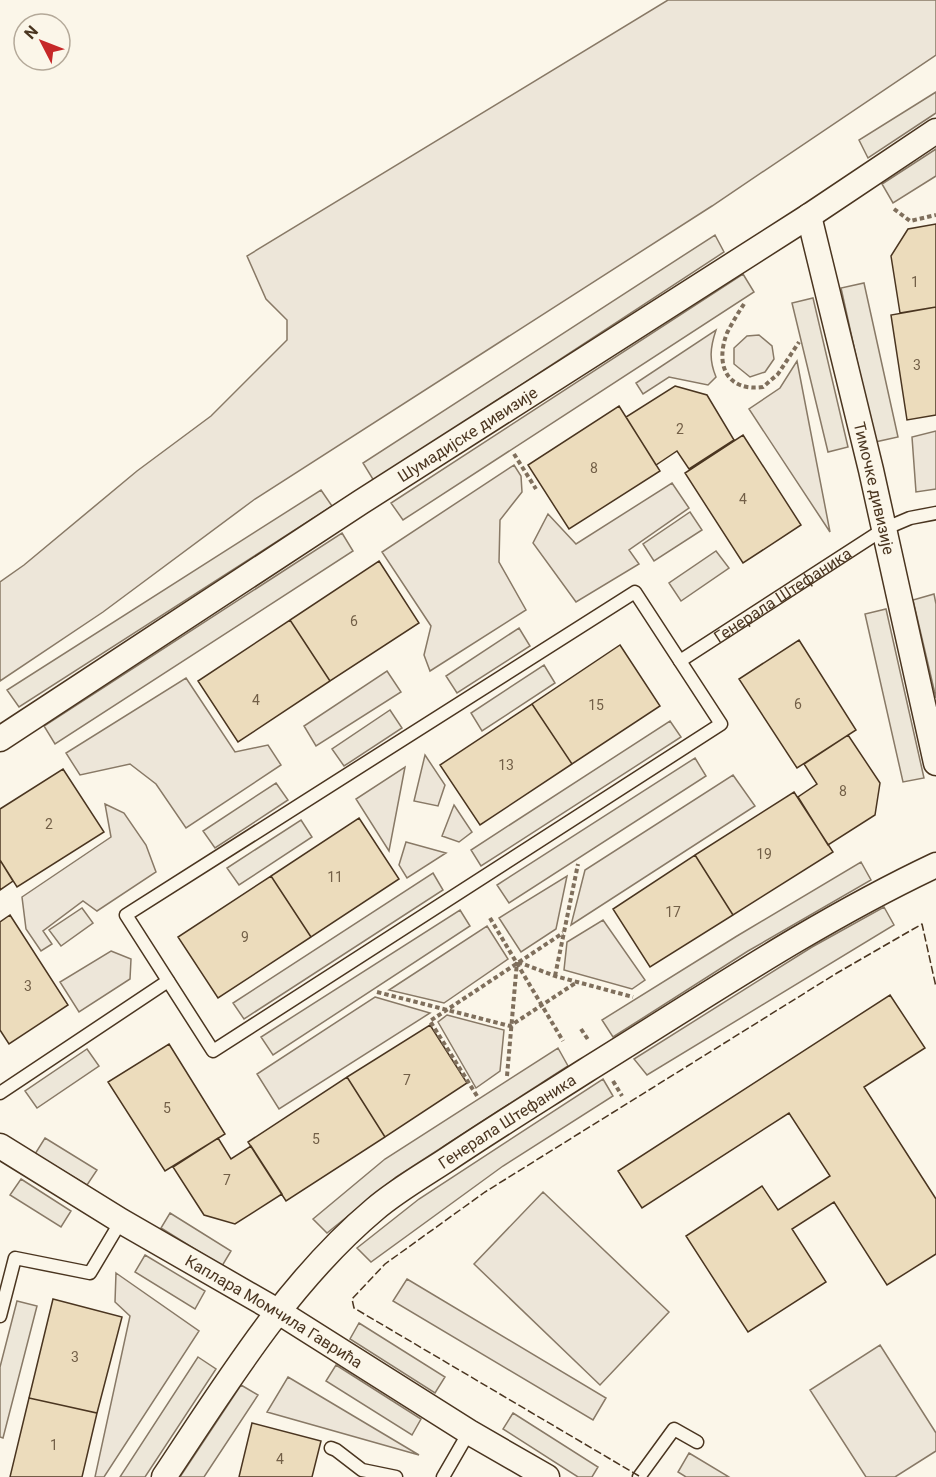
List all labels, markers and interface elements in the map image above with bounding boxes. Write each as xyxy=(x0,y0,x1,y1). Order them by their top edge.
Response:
north arrow xyxy=(12,12,72,72)
text: N xyxy=(20,22,42,43)
house number: 1 xyxy=(911,274,919,290)
house number: 3 xyxy=(913,357,921,373)
street label: Шумадијске дивизије xyxy=(394,382,541,486)
street label: Тимочке дивизије xyxy=(850,420,899,556)
house number: 2 xyxy=(676,421,684,437)
house number: 8 xyxy=(590,460,598,476)
house number: 4 xyxy=(739,491,747,507)
street label: Генерала Штефаника xyxy=(710,543,855,646)
house number: 6 xyxy=(350,613,358,629)
house number: 4 xyxy=(252,692,260,708)
house number: 6 xyxy=(794,696,802,712)
house number: 15 xyxy=(588,697,604,713)
house number: 13 xyxy=(498,757,514,773)
house number: 8 xyxy=(839,783,847,799)
house number: 2 xyxy=(45,816,53,832)
house number: 19 xyxy=(756,846,772,862)
house number: 11 xyxy=(327,869,343,885)
house number: 17 xyxy=(665,904,681,920)
house number: 9 xyxy=(241,929,249,945)
house number: 3 xyxy=(24,978,32,994)
street label: Генерала Штефаника xyxy=(435,1070,579,1172)
house number: 7 xyxy=(403,1072,411,1088)
house number: 5 xyxy=(163,1100,171,1116)
house number: 5 xyxy=(312,1131,320,1147)
house number: 7 xyxy=(223,1172,231,1188)
street label: Каплара Момчила Гаврића xyxy=(182,1251,366,1372)
house number: 3 xyxy=(71,1349,79,1365)
house number: 1 xyxy=(50,1437,58,1453)
house number: 4 xyxy=(276,1451,284,1467)

